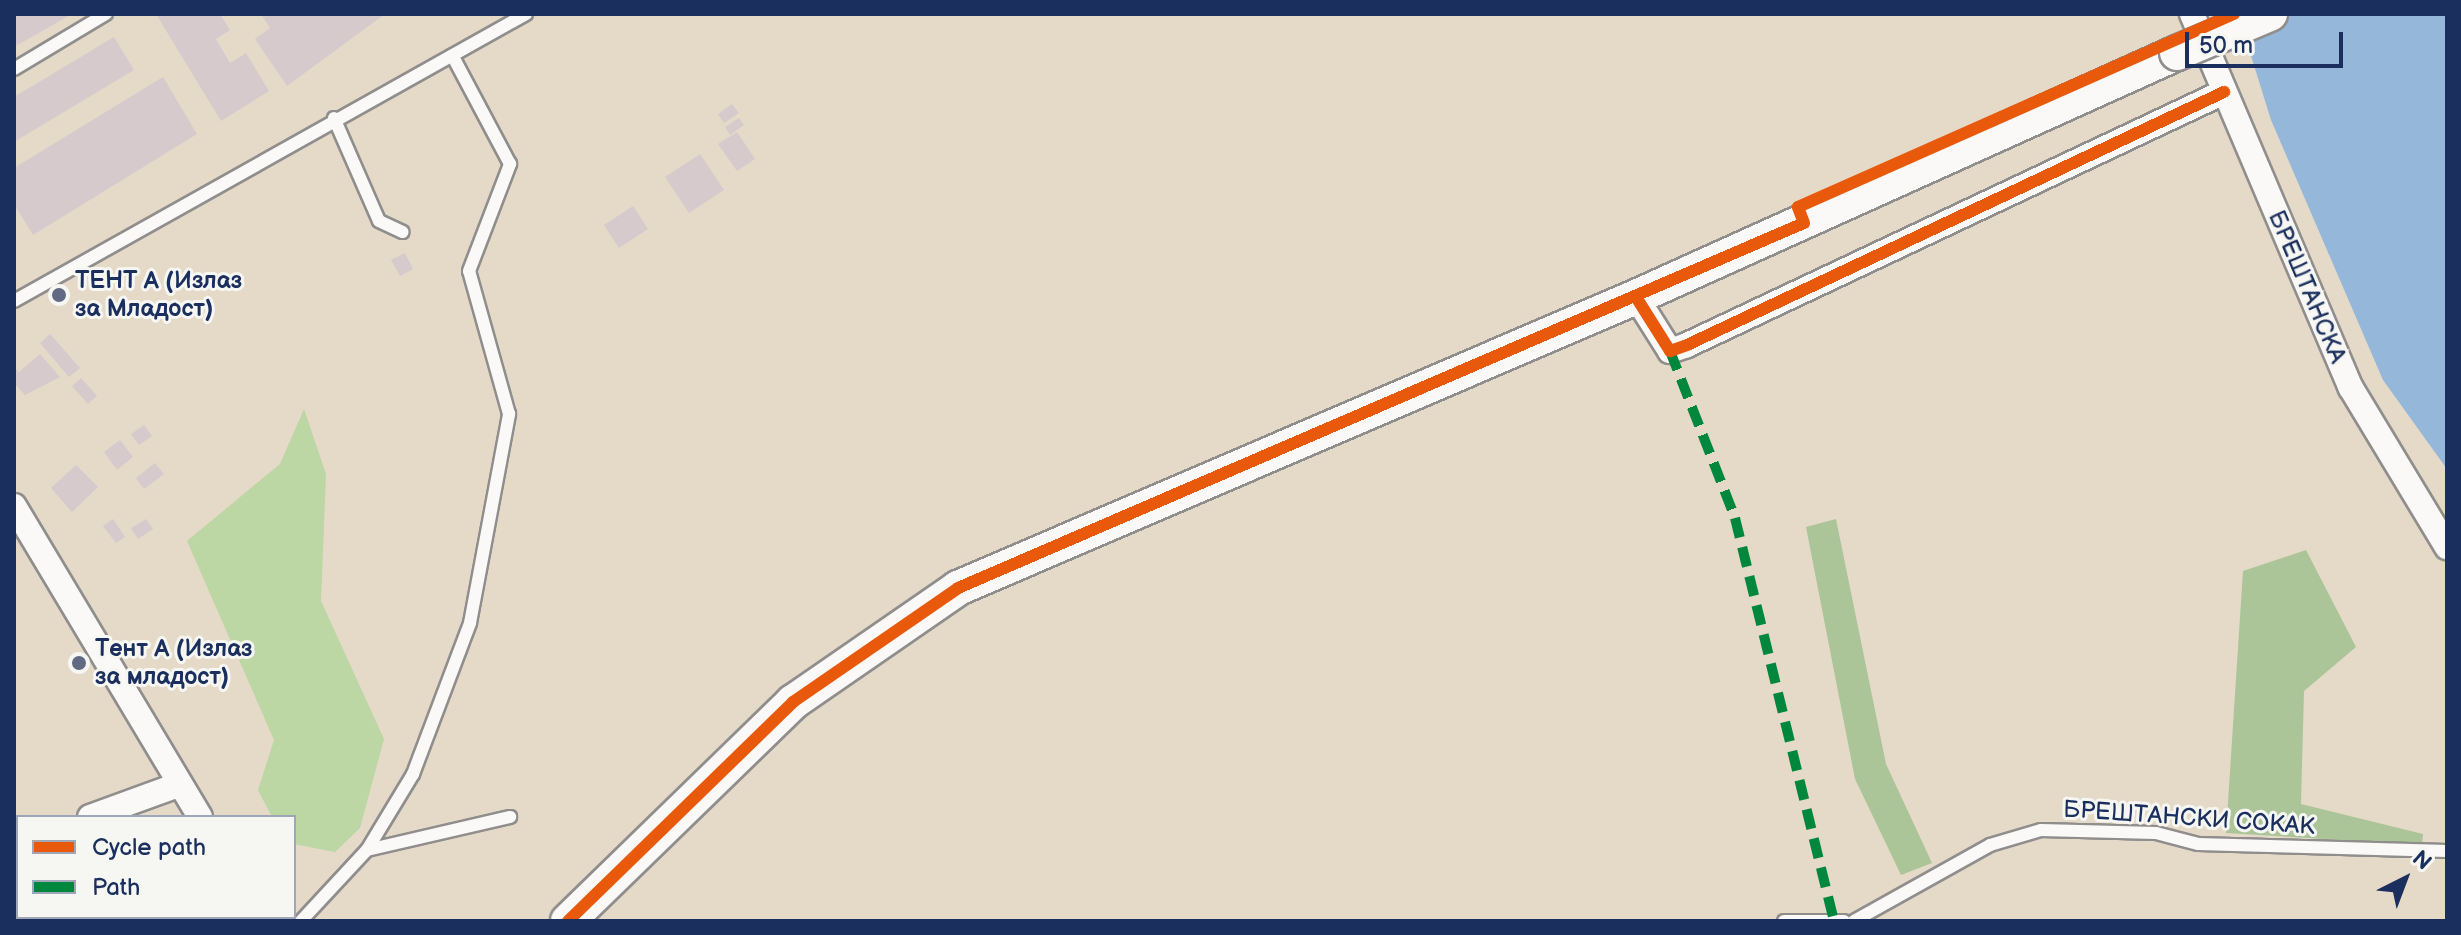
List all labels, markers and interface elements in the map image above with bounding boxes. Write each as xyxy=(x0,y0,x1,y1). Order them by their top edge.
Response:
scale bar xyxy=(2189,16,2347,66)
text: 50 m xyxy=(2199,31,2253,60)
street label: БРЕШТАНСКА xyxy=(2262,206,2352,368)
place label: ТЕНТ А (Излаз за Младост) xyxy=(75,267,242,323)
marker: ТЕНТ А (Излаз за Младост) xyxy=(50,286,68,304)
place label: Тент А (Излаз за младост) xyxy=(95,635,252,691)
marker: Тент А (Излаз за младост) xyxy=(70,654,88,672)
street label: БРЕШТАНСКИ СОКАК xyxy=(2062,795,2316,841)
legend xyxy=(16,815,296,919)
text: Cycle path xyxy=(92,833,206,862)
north arrow xyxy=(2365,839,2445,919)
text: N xyxy=(2406,845,2437,876)
text: Path xyxy=(92,873,140,902)

